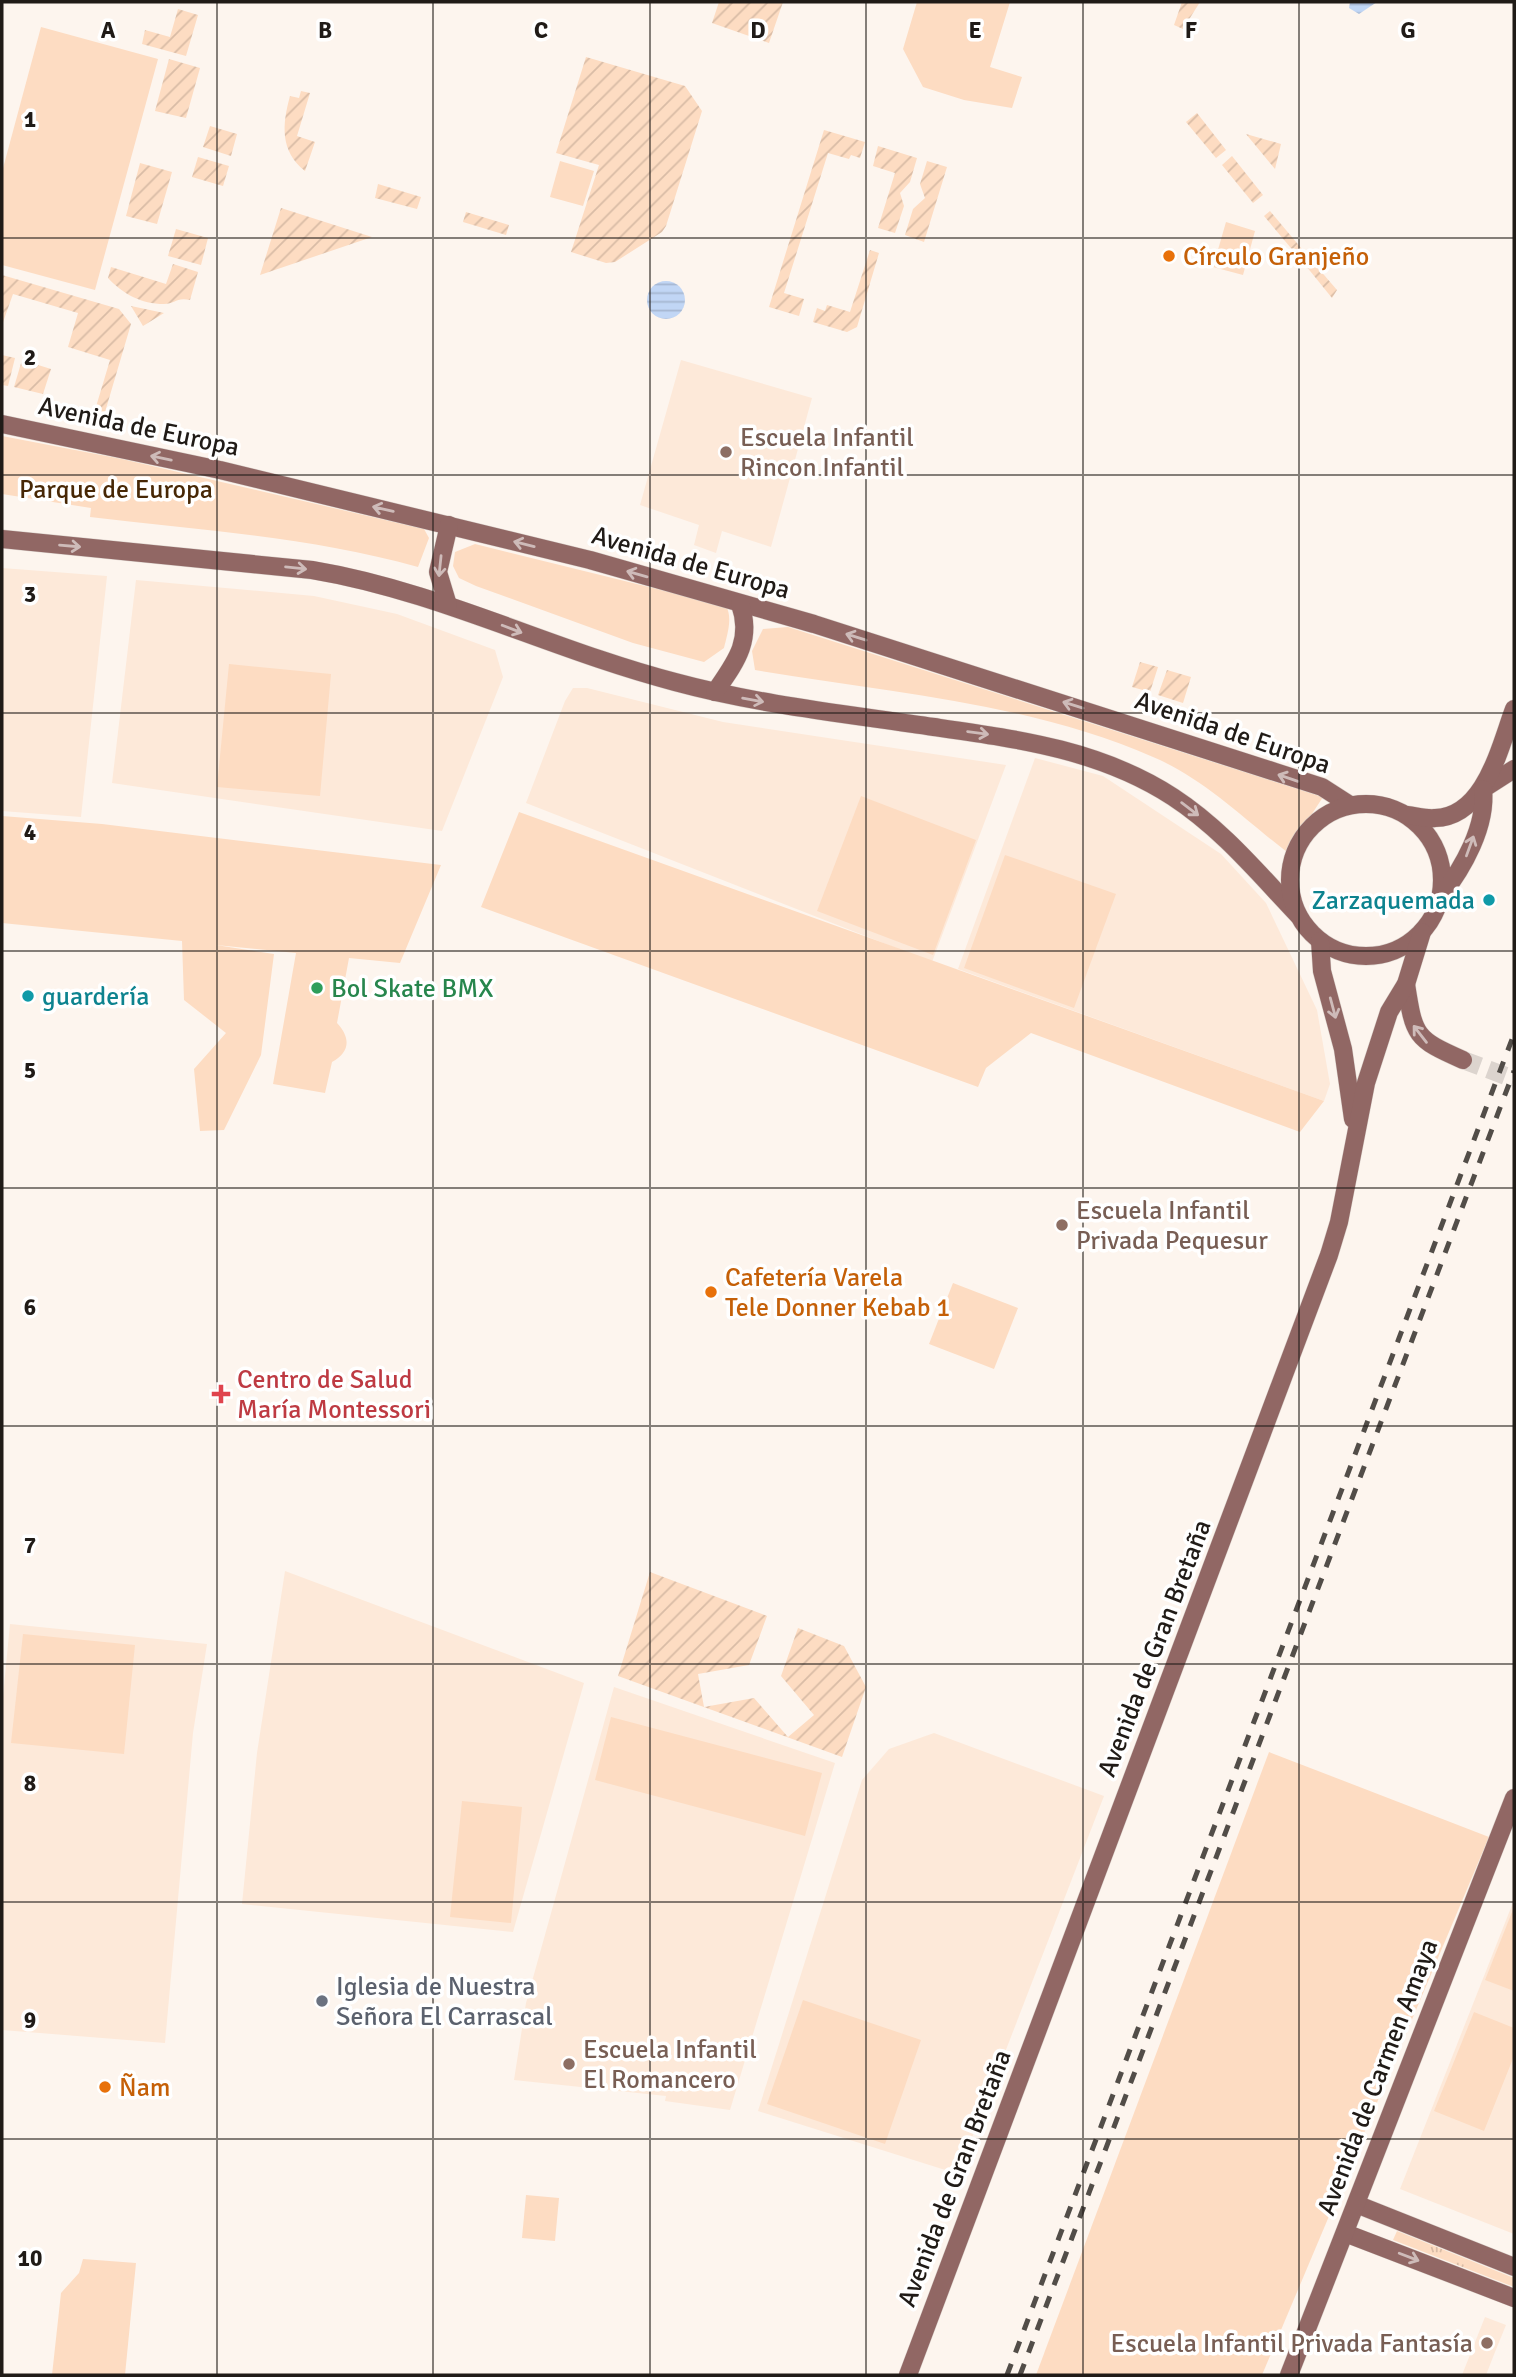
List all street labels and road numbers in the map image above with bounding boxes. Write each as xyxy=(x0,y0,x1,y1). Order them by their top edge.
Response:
street label: Avenida de Europa xyxy=(35,390,242,464)
street label: Avenida de Europa xyxy=(588,519,793,607)
street label: Avenida de Europa xyxy=(1131,685,1335,781)
street label: Avenida de Gran Bretaña xyxy=(1091,1515,1219,1781)
street label: Avenida de Carmen Amaya xyxy=(1311,1935,1445,2220)
street label: Avenida de Gran Bretaña xyxy=(891,2045,1019,2311)

